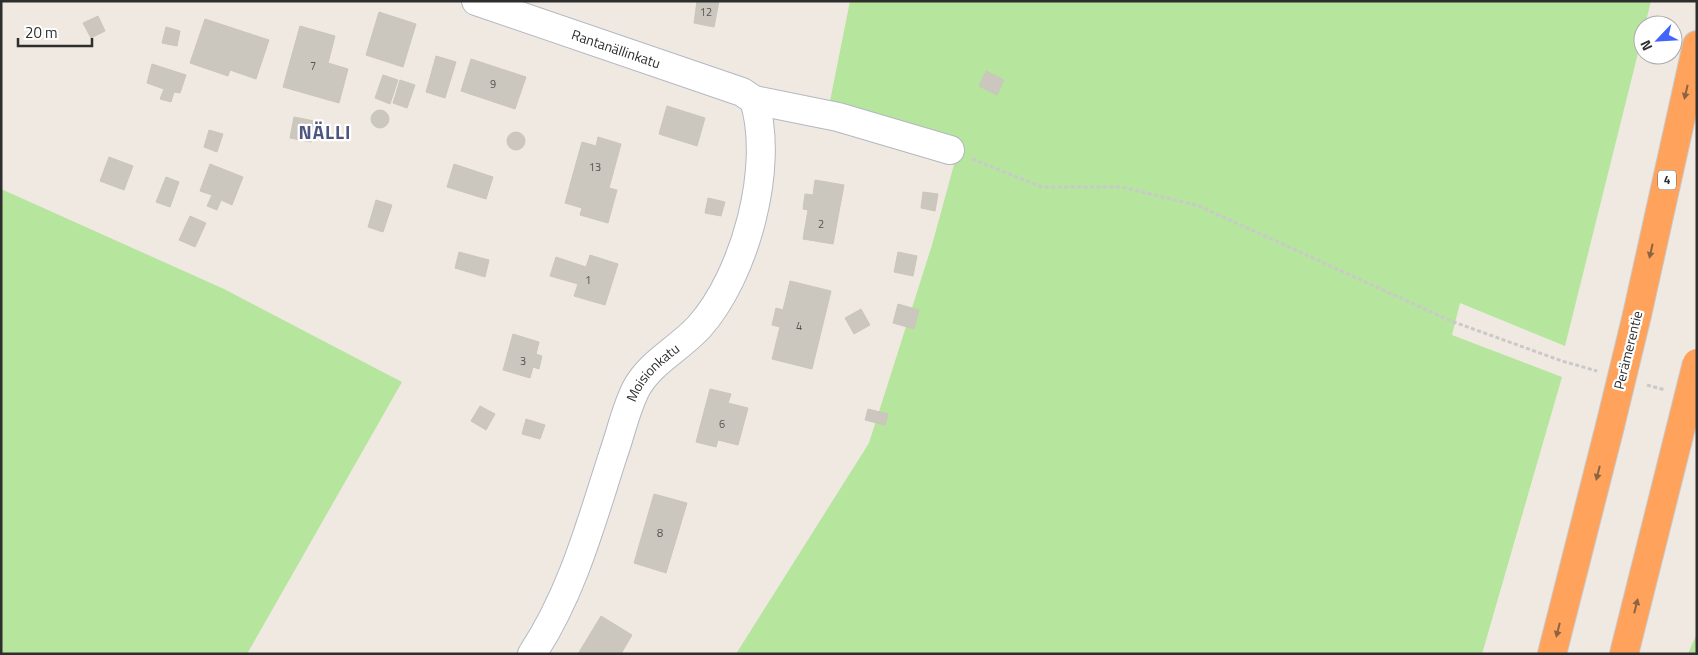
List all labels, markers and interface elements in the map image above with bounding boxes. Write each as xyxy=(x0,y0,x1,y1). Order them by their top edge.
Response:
house number: 12 xyxy=(700,4,712,20)
scale bar xyxy=(18,15,91,47)
north arrow xyxy=(1633,15,1683,65)
text: 20 m xyxy=(25,21,58,44)
street label: Rantanällinkatu xyxy=(569,23,663,73)
text: N xyxy=(1634,37,1657,55)
house number: 7 xyxy=(310,58,316,74)
house number: 9 xyxy=(490,76,496,92)
one-way arrow xyxy=(1682,85,1690,100)
district label: NÄLLI xyxy=(299,117,351,146)
house number: 13 xyxy=(589,159,601,175)
road number: 4 xyxy=(1658,170,1676,190)
house number: 2 xyxy=(818,216,824,232)
one-way arrow xyxy=(1647,244,1655,259)
house number: 1 xyxy=(585,272,591,288)
street label: Perämerentie xyxy=(1608,308,1647,391)
house number: 4 xyxy=(796,318,802,334)
street label: Moisionkatu xyxy=(620,338,684,405)
house number: 3 xyxy=(520,353,526,369)
house number: 6 xyxy=(719,416,725,432)
one-way arrow xyxy=(1593,465,1601,480)
house number: 8 xyxy=(657,525,663,541)
one-way arrow xyxy=(1632,599,1640,614)
one-way arrow xyxy=(1553,623,1561,638)

